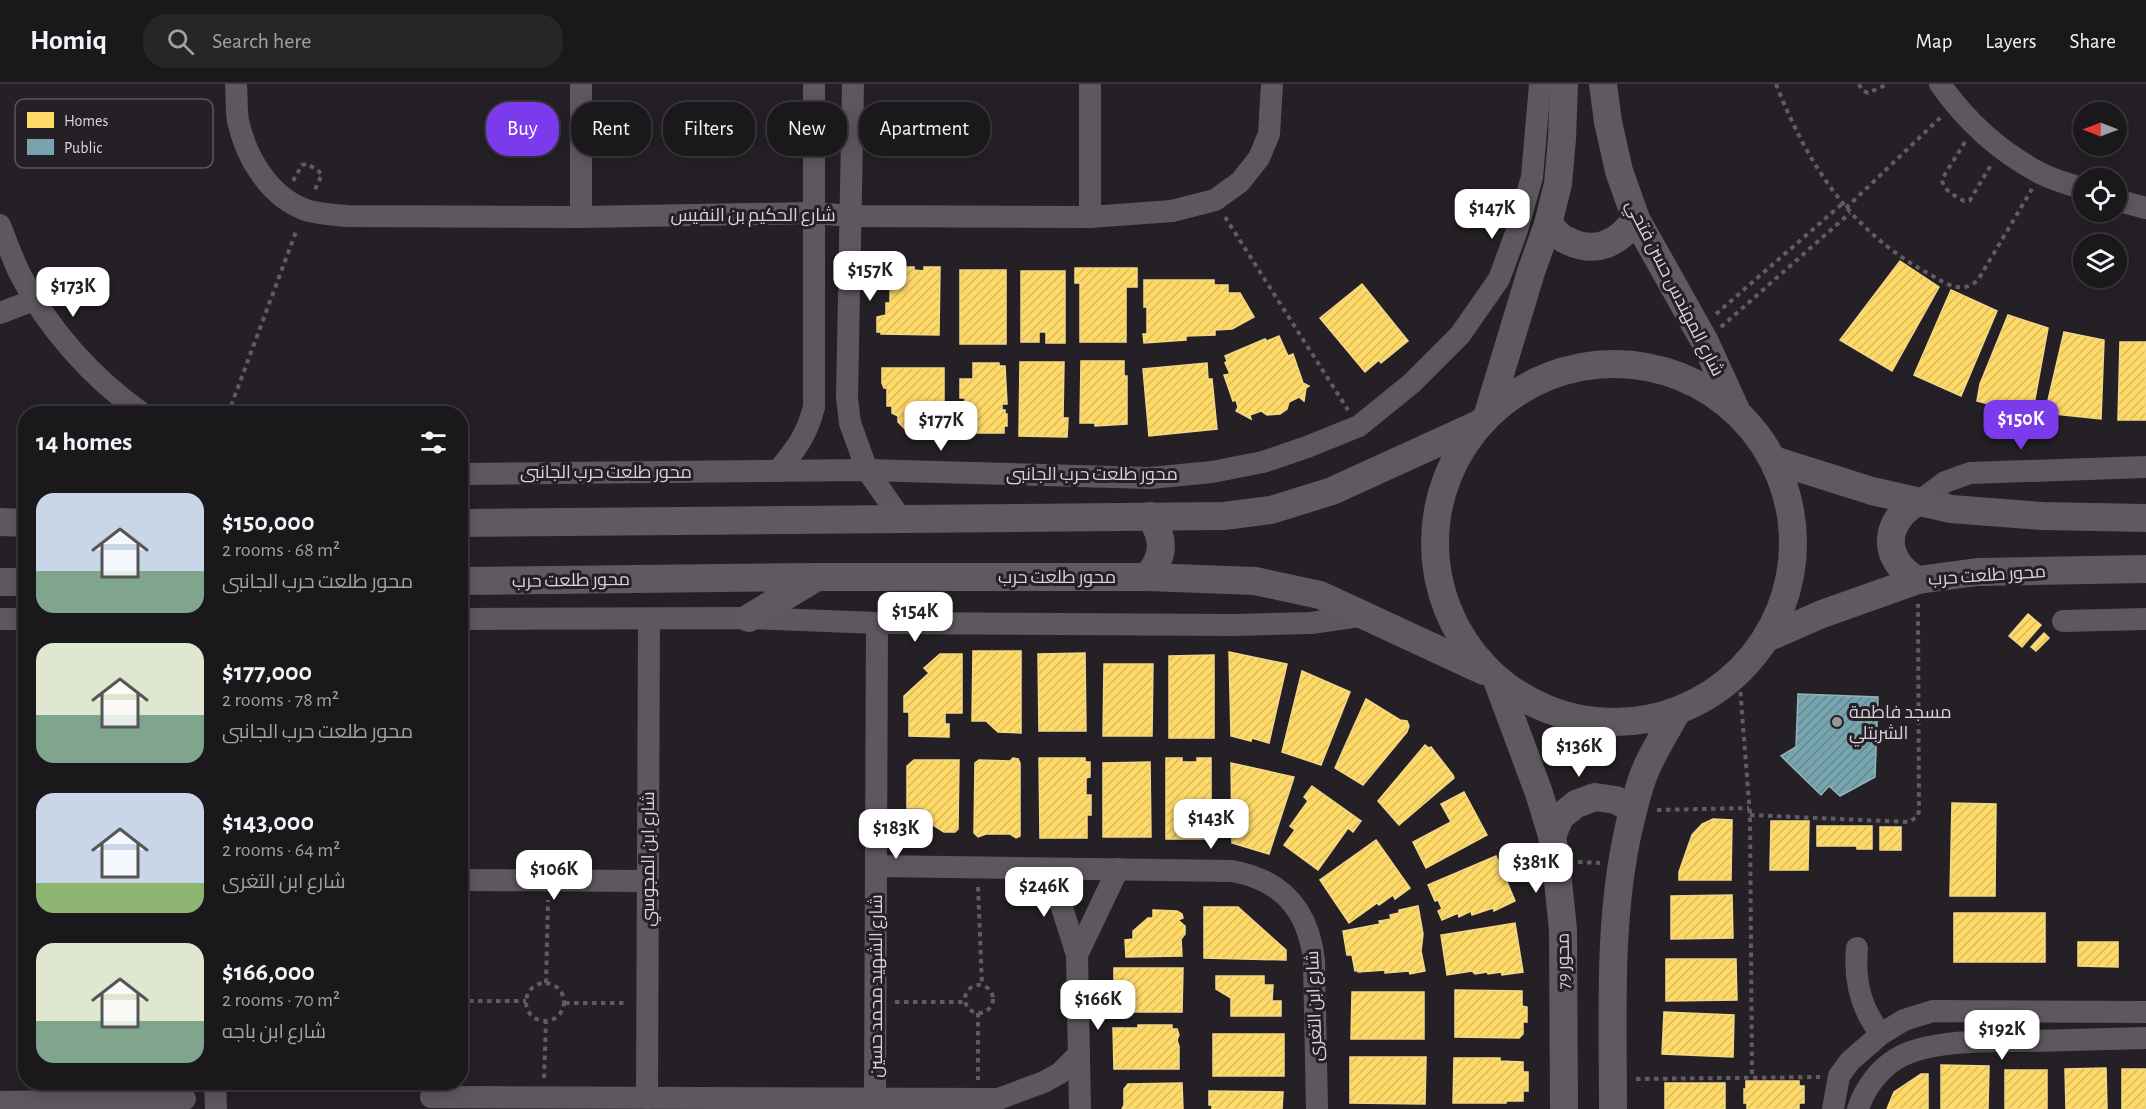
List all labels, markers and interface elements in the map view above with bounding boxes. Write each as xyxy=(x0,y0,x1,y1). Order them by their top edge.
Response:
search box xyxy=(143,14,563,68)
icon: search xyxy=(164,25,197,58)
text: Homiq xyxy=(30,27,107,55)
text: Search here xyxy=(212,30,312,52)
text: Map xyxy=(1916,31,1952,52)
text: Layers xyxy=(1985,31,2036,52)
text: Share xyxy=(2069,31,2116,52)
legend xyxy=(15,99,213,168)
chip: Buy xyxy=(486,102,559,156)
chip: Rent xyxy=(571,102,651,156)
chip: Filters xyxy=(663,102,755,156)
chip: New xyxy=(767,102,847,156)
chip: Apartment xyxy=(859,102,990,156)
north arrow xyxy=(2073,102,2127,156)
map controls xyxy=(2073,102,2127,288)
text: Homes xyxy=(64,113,108,129)
text: Public xyxy=(64,140,102,156)
button: locate xyxy=(2073,168,2127,222)
pin: $147K xyxy=(1450,189,1534,240)
street label: شارع المهندس حسن فتحي xyxy=(1618,197,1727,381)
text: $147K xyxy=(1469,198,1515,218)
street label: شارع الحكيم بن النفيس xyxy=(670,206,836,227)
button: layers xyxy=(2073,234,2127,288)
pin: $157K xyxy=(828,251,912,302)
text: $157K xyxy=(847,260,893,280)
pin: $173K xyxy=(31,267,115,318)
text: $173K xyxy=(50,276,96,296)
pin: $150K xyxy=(1979,400,2063,451)
pin: $177K xyxy=(899,401,983,452)
text: $150K xyxy=(1998,409,2044,429)
text: $177K xyxy=(918,410,964,430)
icon: filters xyxy=(417,426,450,459)
text: 14 homes xyxy=(36,429,132,455)
street label: محور طلعت حرب الجانبى xyxy=(520,464,692,483)
street label: محور طلعت حرب الجانبى xyxy=(1006,466,1178,485)
text: $150,000 xyxy=(222,509,314,535)
icon: home xyxy=(84,517,156,589)
text: 2 rooms · 68 m² xyxy=(222,540,340,560)
street label: محور طلعت حرب xyxy=(1928,563,2047,590)
street label: محور طلعت حرب xyxy=(998,569,1116,588)
street label: محور طلعت حرب xyxy=(512,571,630,592)
text: محور طلعت حرب الجانبى xyxy=(222,572,413,592)
pin: $154K xyxy=(873,592,957,643)
text: $154K xyxy=(892,601,938,621)
text: $177,000 xyxy=(222,659,312,685)
icon: home xyxy=(84,667,156,739)
text: 2 rooms · 78 m² xyxy=(222,690,339,710)
place label: مسجد فاطمة الشربتلي xyxy=(1849,704,1952,747)
marker: مسجد فاطمة الشربتلي xyxy=(1830,715,1844,729)
text: محور طلعت حرب الجانبى xyxy=(222,722,413,742)
pin: $136K xyxy=(1537,727,1621,778)
text: $136K xyxy=(1556,736,1602,756)
street label: شارع ابن المجوسي xyxy=(639,791,661,927)
pin: $143K xyxy=(1169,799,1253,850)
text: $143K xyxy=(1188,808,1234,828)
text: $143,000 xyxy=(222,809,314,835)
pin: $183K xyxy=(854,809,938,860)
icon: home xyxy=(84,817,156,889)
text: $183K xyxy=(873,818,919,838)
text: 2 rooms · 64 m² xyxy=(222,840,340,860)
pin: $381K xyxy=(1494,843,1578,894)
pin: $106K xyxy=(512,850,596,901)
text: $381K xyxy=(1513,852,1559,872)
text: $106K xyxy=(530,859,578,879)
pin: $246K xyxy=(1002,867,1086,918)
text: شارع ابن التغرى xyxy=(222,872,345,892)
text: $246K xyxy=(1019,876,1069,896)
street label: شارع الشهيد محمد حسين xyxy=(867,894,888,1078)
street label: محور 79 xyxy=(1555,933,1574,989)
street label: شارع ابن التغرى xyxy=(1303,950,1328,1062)
text: $166,000 xyxy=(222,959,315,985)
icon: home xyxy=(84,967,156,1039)
pin: $166K xyxy=(1056,980,1140,1031)
text: $166K xyxy=(1074,989,1122,1009)
text: 2 rooms · 70 m² xyxy=(222,990,340,1010)
pin: $192K xyxy=(1960,1010,2044,1061)
text: $192K xyxy=(1979,1019,2025,1039)
text: شارع ابن باجه xyxy=(222,1022,326,1042)

